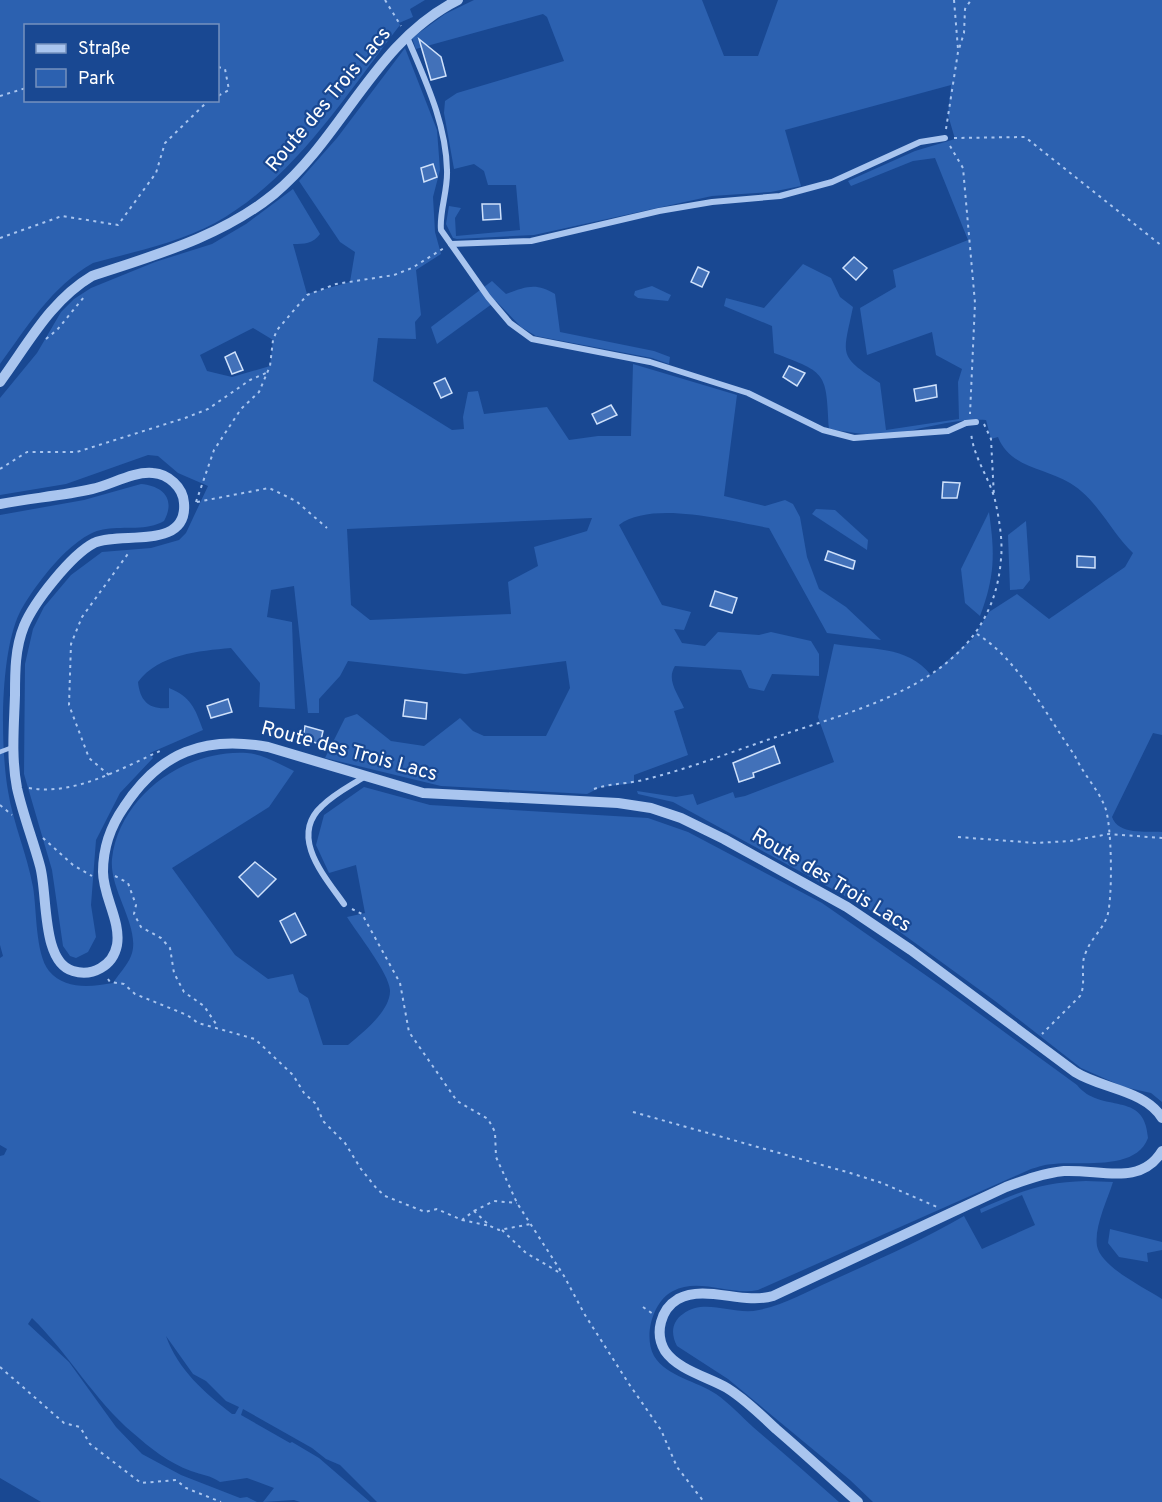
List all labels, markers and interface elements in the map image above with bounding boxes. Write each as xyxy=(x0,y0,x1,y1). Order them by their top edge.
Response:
street label: Route des Trois Lacs xyxy=(261,22,397,178)
legend xyxy=(24,24,219,102)
text: Straße xyxy=(78,38,130,61)
text: Park xyxy=(78,68,115,91)
street label: Route des Trois Lacs xyxy=(258,716,440,788)
street label: Route des Trois Lacs xyxy=(746,823,916,939)

